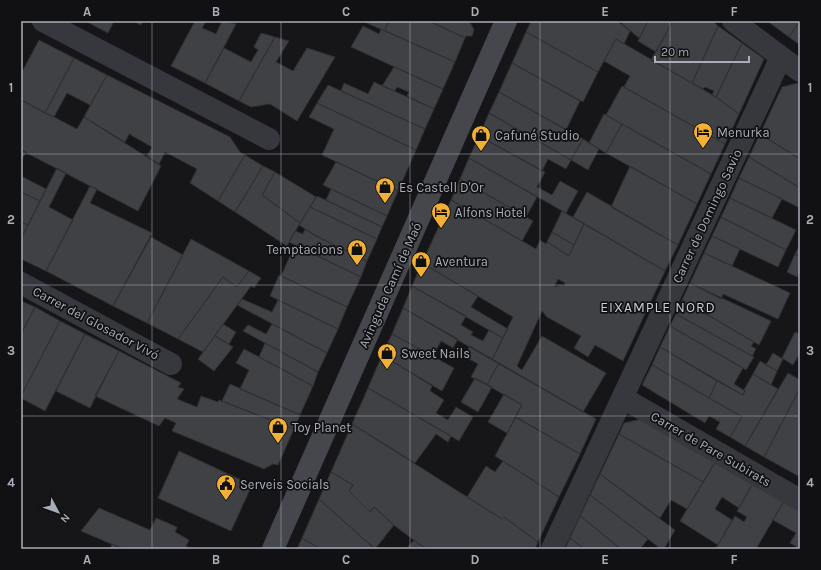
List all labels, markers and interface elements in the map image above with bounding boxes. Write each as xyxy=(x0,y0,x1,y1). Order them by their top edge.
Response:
text: A xyxy=(83,4,91,19)
text: B xyxy=(212,4,220,19)
text: C xyxy=(342,4,350,19)
text: D xyxy=(471,4,480,19)
text: E xyxy=(601,4,609,19)
text: F xyxy=(730,4,738,19)
scale bar xyxy=(655,38,749,64)
text: 20 m xyxy=(661,45,689,59)
text: 1 xyxy=(9,80,13,95)
text: 1 xyxy=(808,80,812,95)
hotel icon: Menurka xyxy=(692,121,714,149)
shop icon: Cafuné Studio xyxy=(470,124,492,152)
place label: Menurka xyxy=(717,125,770,140)
place label: Cafuné Studio xyxy=(495,128,579,143)
street label: Carrer de Domingo Savio xyxy=(669,147,745,285)
shop icon: Es Castell D'Or xyxy=(374,176,396,204)
place label: Es Castell D'Or xyxy=(399,180,484,195)
hotel icon: Alfons Hotel xyxy=(430,201,452,229)
place label: Alfons Hotel xyxy=(455,205,526,220)
text: 2 xyxy=(7,212,15,227)
text: 2 xyxy=(806,212,814,227)
street label: Avinguda Camí de Maó xyxy=(356,220,424,350)
shop icon: Temptacions xyxy=(346,238,368,266)
place label: Temptacions xyxy=(267,242,343,257)
shop icon: Aventura xyxy=(410,250,432,278)
place label: Aventura xyxy=(435,254,488,269)
street label: Carrer del Glosador Vivó xyxy=(30,283,162,363)
district label: EIXAMPLE NORD xyxy=(600,299,716,316)
shop icon: Sweet Nails xyxy=(376,342,398,370)
text: 3 xyxy=(7,343,15,358)
text: 3 xyxy=(806,343,814,358)
place label: Sweet Nails xyxy=(401,346,470,361)
street label: Carrer de Pare Subirats xyxy=(648,408,774,490)
shop icon: Toy Planet xyxy=(267,416,289,444)
place label: Toy Planet xyxy=(292,420,351,435)
public building icon: Serveis Socials xyxy=(215,473,237,501)
text: 4 xyxy=(7,475,15,490)
text: 4 xyxy=(806,475,814,490)
place label: Serveis Socials xyxy=(240,477,330,492)
north arrow xyxy=(38,492,78,532)
text: N xyxy=(58,511,73,525)
text: A xyxy=(83,552,91,567)
text: B xyxy=(212,552,220,567)
text: C xyxy=(342,552,350,567)
text: D xyxy=(471,552,480,567)
text: E xyxy=(601,552,609,567)
text: F xyxy=(730,552,738,567)

